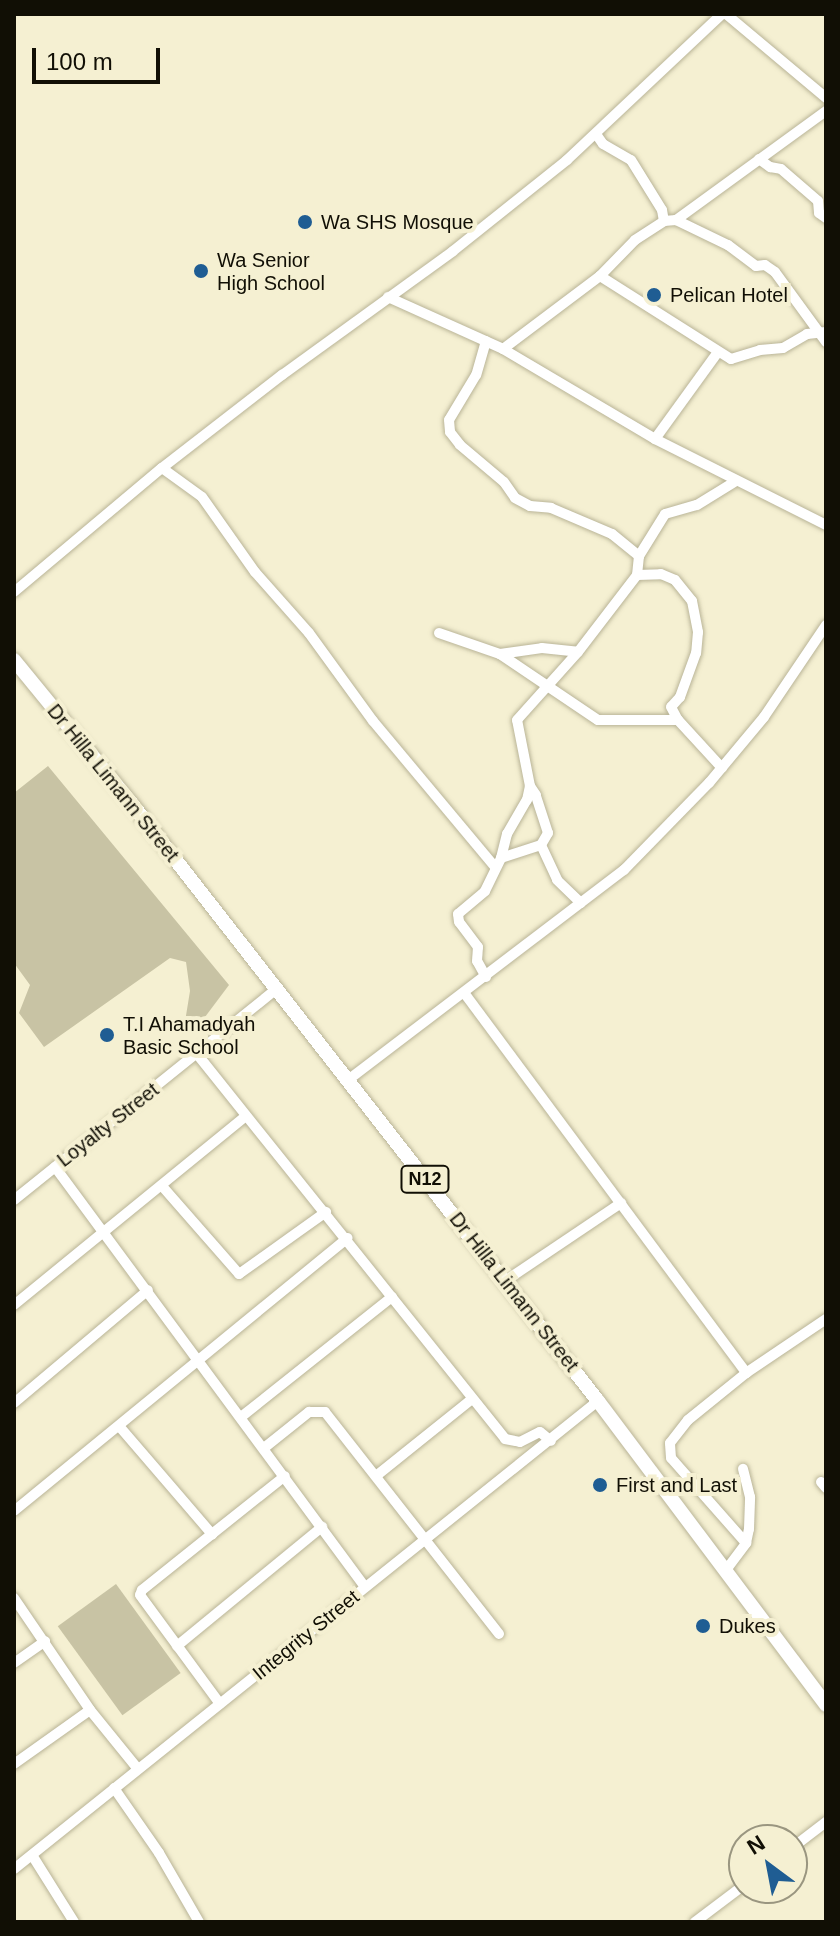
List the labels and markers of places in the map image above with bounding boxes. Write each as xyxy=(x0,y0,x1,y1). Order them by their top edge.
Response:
place label: Wa SHS Mosque xyxy=(321,210,474,234)
marker: Wa SHS Mosque xyxy=(296,213,314,231)
place label: Wa Senior High School xyxy=(217,248,325,295)
marker: Wa Senior High School xyxy=(192,262,210,280)
place label: Pelican Hotel xyxy=(670,283,788,307)
marker: Pelican Hotel xyxy=(645,286,663,304)
place label: T.I Ahamadyah Basic School xyxy=(123,1012,256,1059)
marker: T.I Ahamadyah Basic School xyxy=(98,1026,116,1044)
place label: First and Last xyxy=(616,1473,737,1497)
marker: First and Last xyxy=(591,1476,609,1494)
place label: Dukes xyxy=(719,1614,776,1638)
marker: Dukes xyxy=(694,1617,712,1635)

